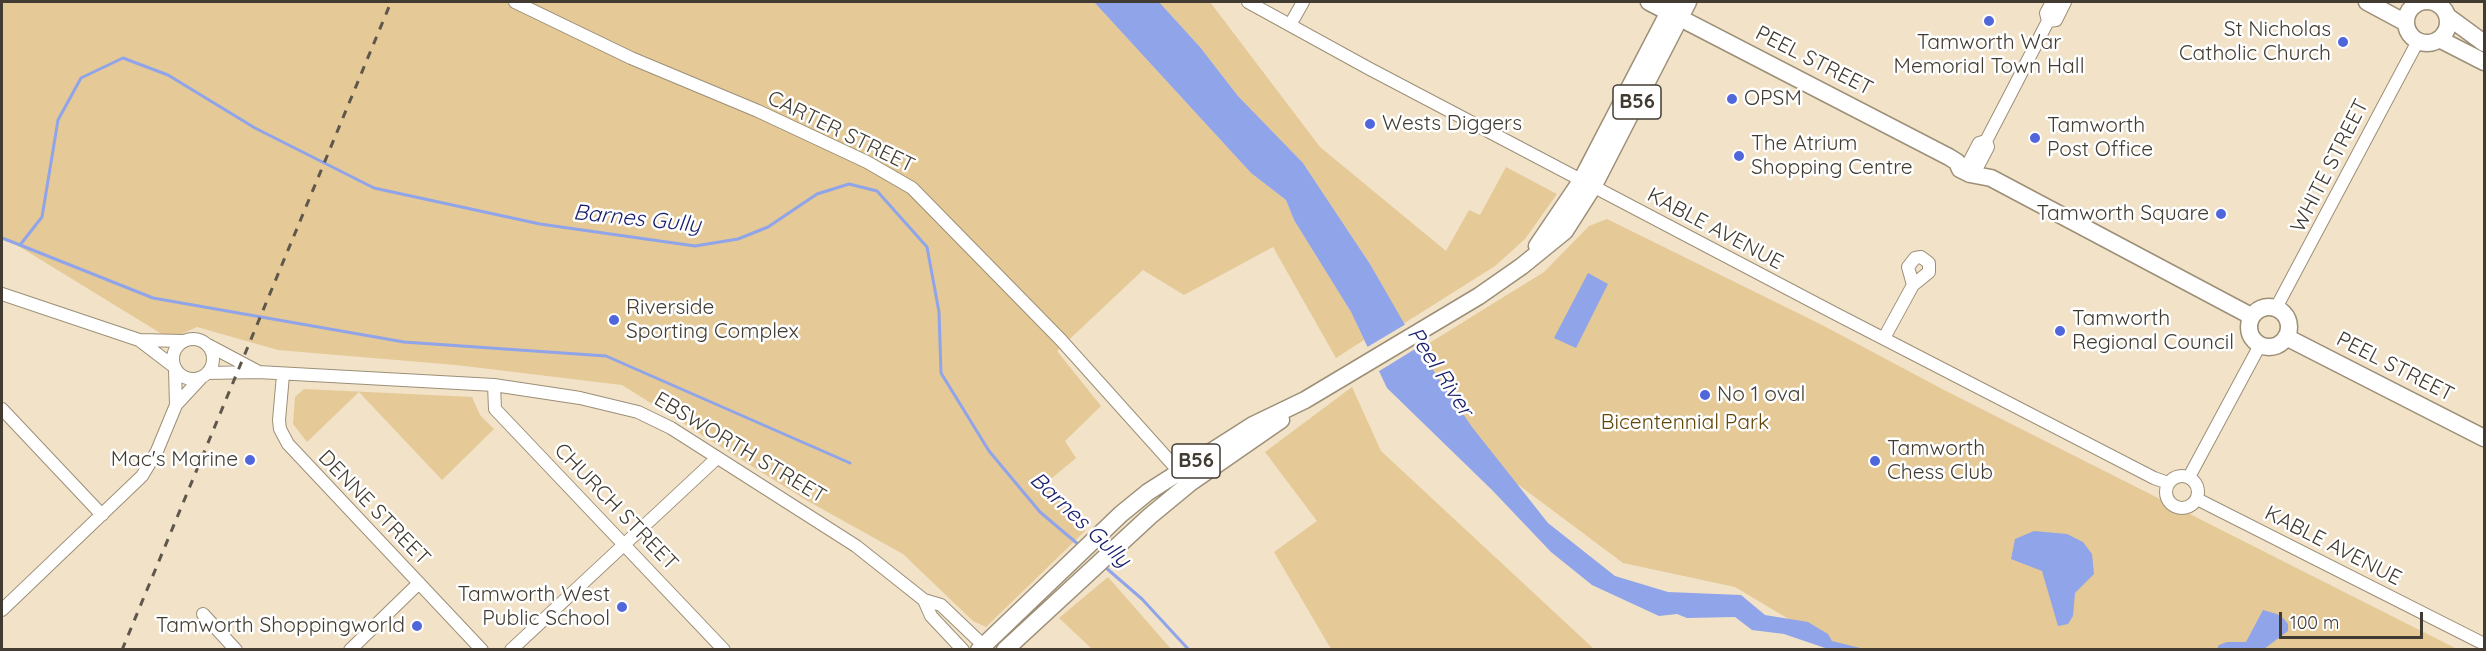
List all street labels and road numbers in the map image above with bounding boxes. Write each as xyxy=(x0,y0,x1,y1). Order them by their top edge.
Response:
street label: PEEL STREET xyxy=(1751,21,1877,101)
street label: CARTER STREET xyxy=(763,85,919,179)
road number: B56 xyxy=(1613,85,1661,119)
street label: WHITE STREET xyxy=(2286,95,2374,237)
street label: KABLE AVENUE xyxy=(1643,183,1787,275)
street label: PEEL STREET xyxy=(2332,327,2458,407)
street label: EBSWORTH STREET xyxy=(649,387,831,509)
street label: CHURCH STREET xyxy=(549,438,683,576)
road number: B56 xyxy=(1172,444,1220,478)
street label: DENNE STREET xyxy=(313,445,435,571)
street label: KABLE AVENUE xyxy=(2260,501,2406,591)

